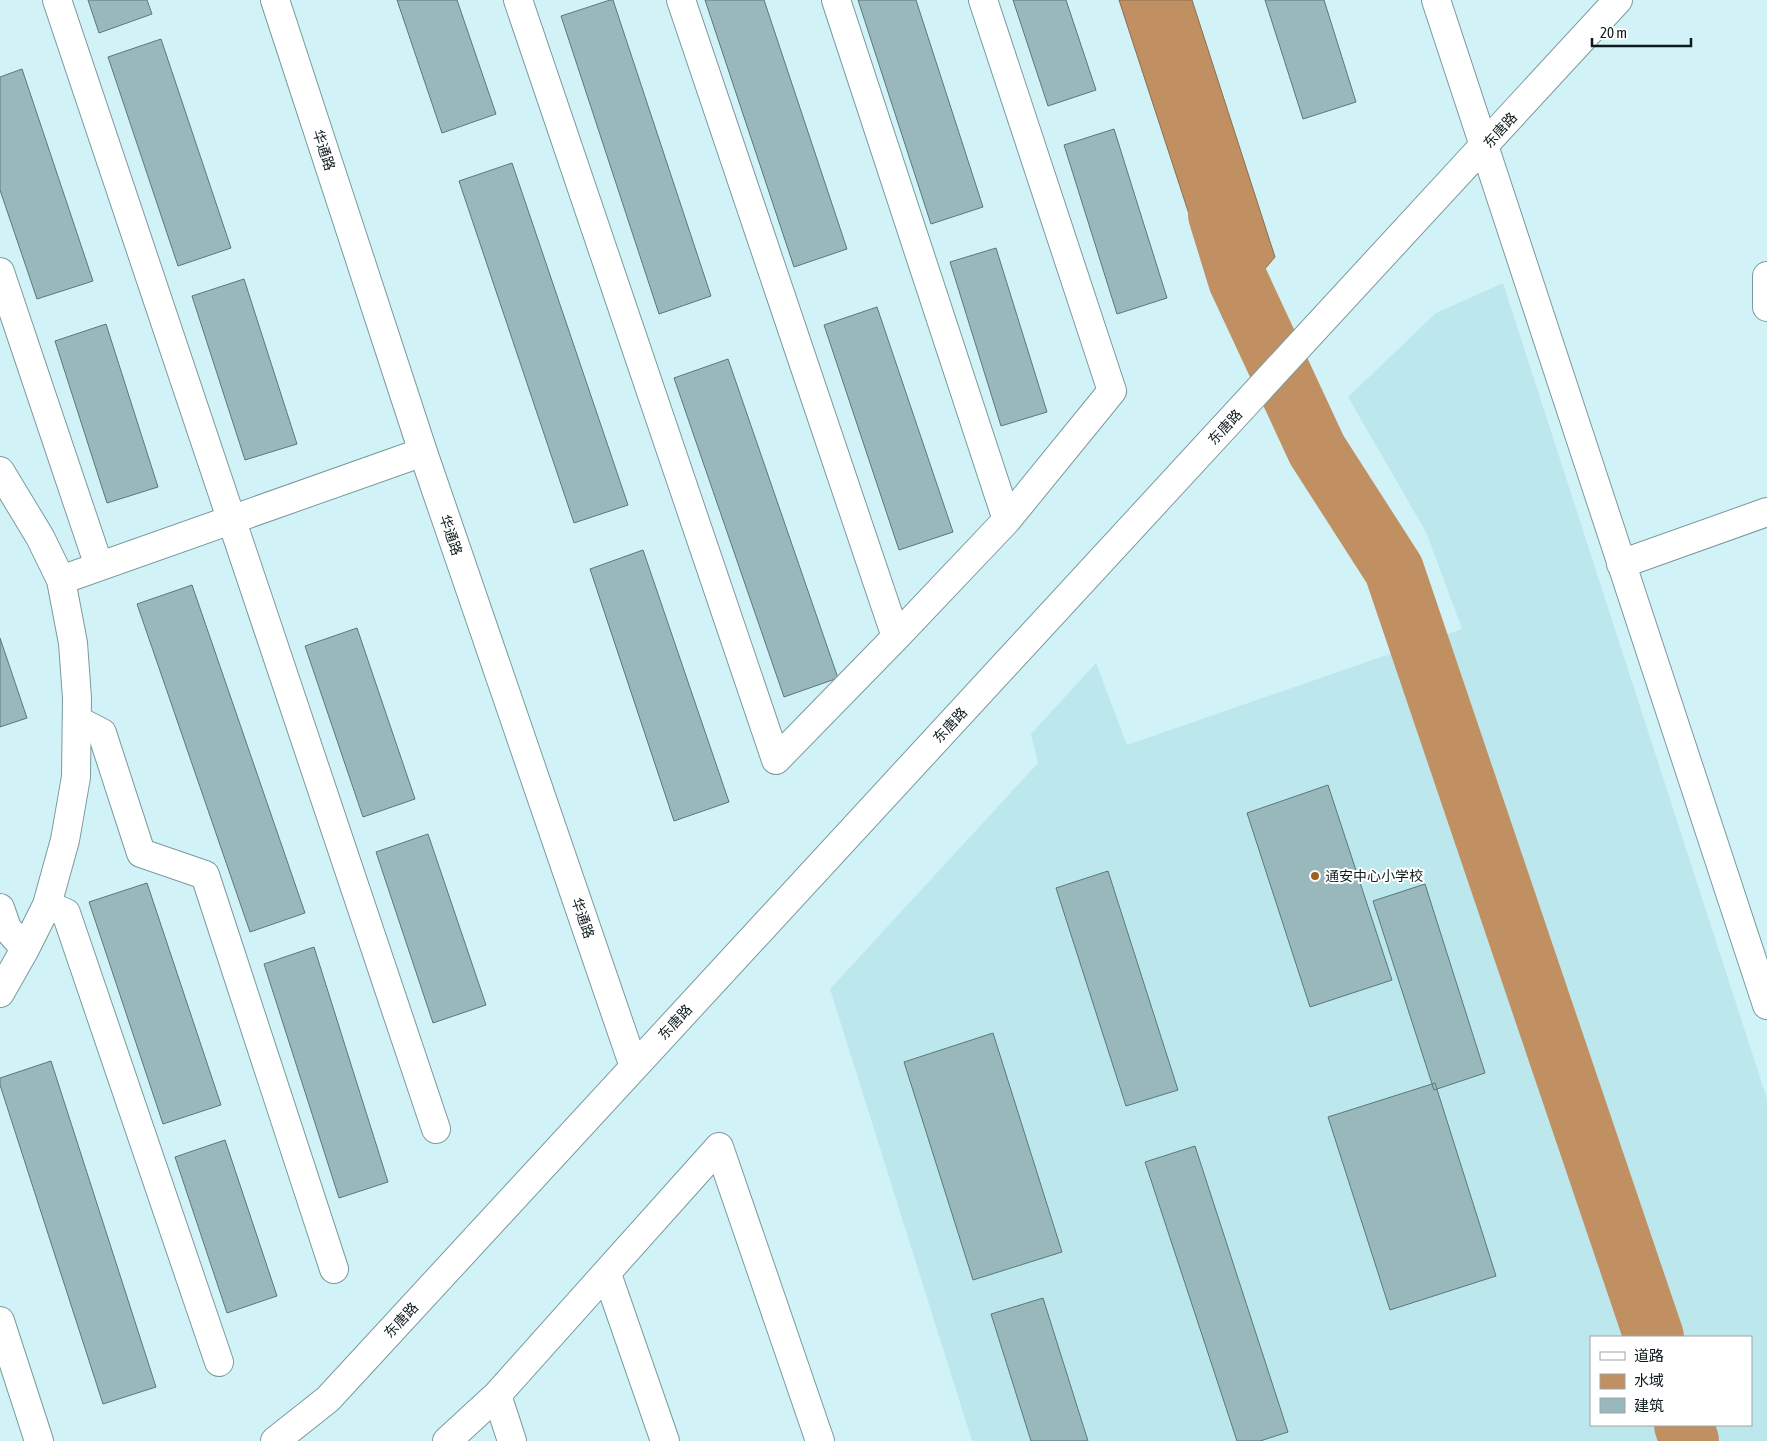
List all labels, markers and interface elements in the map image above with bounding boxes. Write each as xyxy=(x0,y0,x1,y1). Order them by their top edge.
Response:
scale bar xyxy=(1592,15,1691,47)
text: 20 m xyxy=(1600,24,1627,41)
street label: 东唐路 xyxy=(1480,109,1520,151)
street label: 华通路 xyxy=(310,128,338,172)
street label: 东唐路 xyxy=(1205,406,1245,448)
street label: 华通路 xyxy=(437,513,465,557)
street label: 东唐路 xyxy=(930,704,970,746)
place label: 通安中心小学校 xyxy=(1325,868,1423,884)
marker: 通安中心小学校 xyxy=(1309,870,1321,882)
street label: 华通路 xyxy=(569,896,597,940)
street label: 东唐路 xyxy=(655,1001,695,1043)
street label: 东唐路 xyxy=(381,1299,421,1341)
legend xyxy=(1590,1336,1752,1426)
text: 道路 xyxy=(1634,1347,1664,1364)
text: 水域 xyxy=(1634,1372,1664,1389)
text: 建筑 xyxy=(1634,1397,1664,1414)

